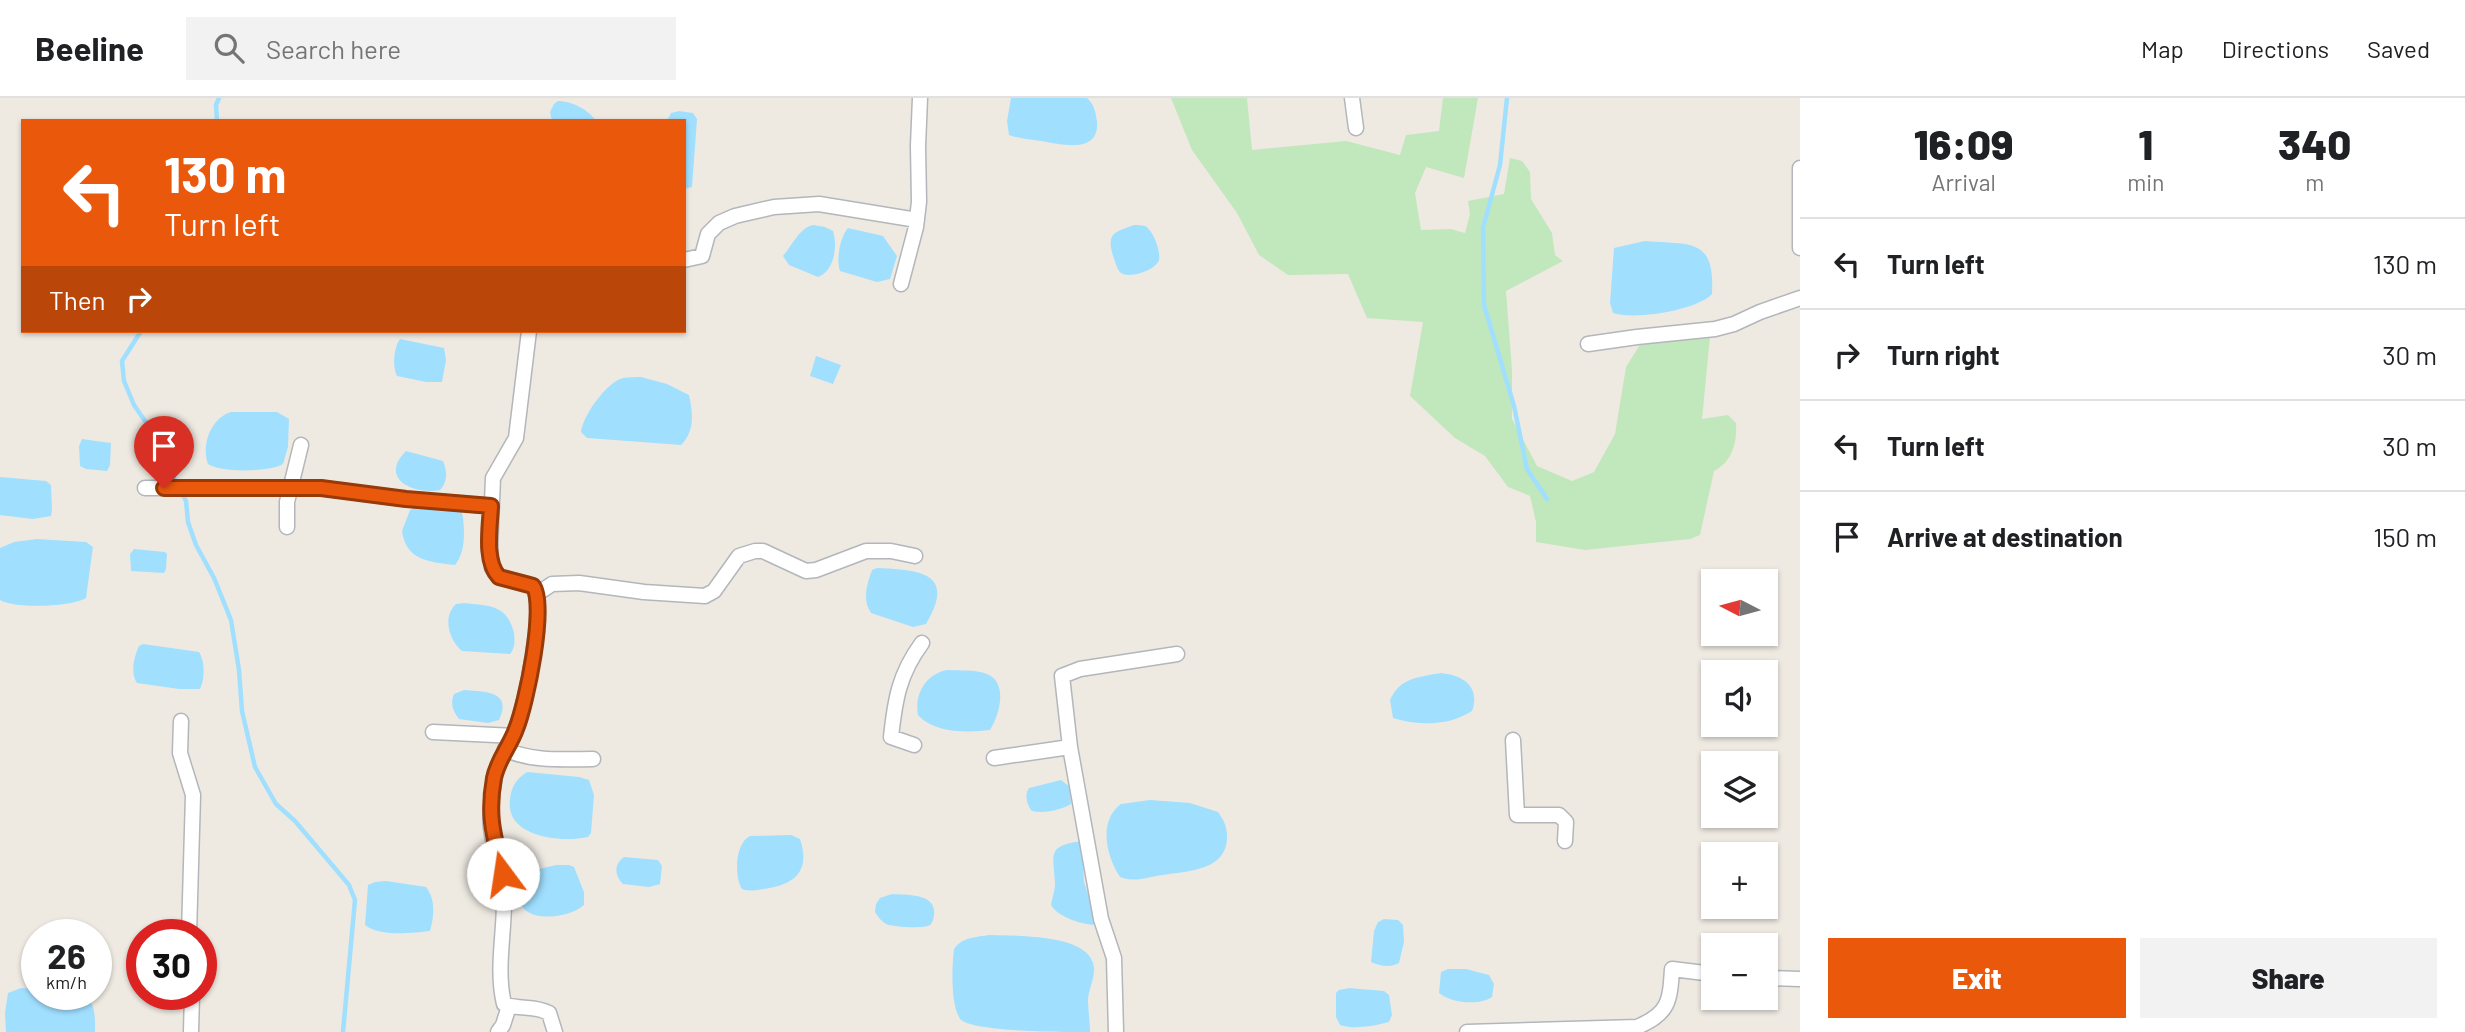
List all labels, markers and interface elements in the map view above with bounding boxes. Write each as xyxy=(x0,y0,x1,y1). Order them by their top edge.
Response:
search box xyxy=(186,17,676,80)
text: Beeline xyxy=(35,28,144,68)
icon: search xyxy=(210,29,248,67)
text: Search here xyxy=(266,33,401,64)
text: Map xyxy=(2141,34,2184,63)
text: Directions xyxy=(2222,34,2329,63)
text: Saved xyxy=(2367,34,2430,63)
text: 16:09 xyxy=(1914,118,2014,168)
text: 1 xyxy=(2138,118,2153,168)
text: 340 xyxy=(2278,118,2351,168)
text: 130 m xyxy=(164,144,286,203)
icon: left xyxy=(49,147,140,238)
text: Arrival xyxy=(1931,168,1996,196)
text: min xyxy=(2127,168,2164,196)
text: m xyxy=(2305,168,2324,196)
text: Turn left xyxy=(164,204,281,242)
icon: left xyxy=(1828,245,1866,283)
text: Turn left xyxy=(1887,248,1985,279)
text: 130 m xyxy=(2373,248,2437,279)
icon: right xyxy=(120,280,158,318)
text: Then xyxy=(49,284,106,315)
icon: right xyxy=(1828,336,1866,374)
text: Turn right xyxy=(1887,339,2000,370)
text: 30 m xyxy=(2382,339,2437,370)
pin xyxy=(134,416,194,488)
icon: arrive xyxy=(145,427,183,465)
icon: left xyxy=(1828,427,1866,465)
text: Turn left xyxy=(1887,430,1985,461)
text: 30 m xyxy=(2382,430,2437,461)
icon: arrive xyxy=(1828,518,1866,556)
text: Arrive at destination xyxy=(1887,521,2123,552)
text: 150 m xyxy=(2373,521,2437,552)
north arrow xyxy=(1701,569,1778,646)
map controls xyxy=(1701,569,1778,1010)
button: sound xyxy=(1701,660,1778,737)
button: layers xyxy=(1701,751,1778,828)
position arrow xyxy=(466,837,540,911)
button: + xyxy=(1701,842,1778,919)
speed limit sign: 30 xyxy=(126,919,217,1010)
button: − xyxy=(1701,933,1778,1010)
text: 26 xyxy=(47,934,86,976)
button: Exit xyxy=(1828,938,2126,1018)
button: Share xyxy=(2140,938,2437,1018)
text: km/h xyxy=(46,971,87,993)

